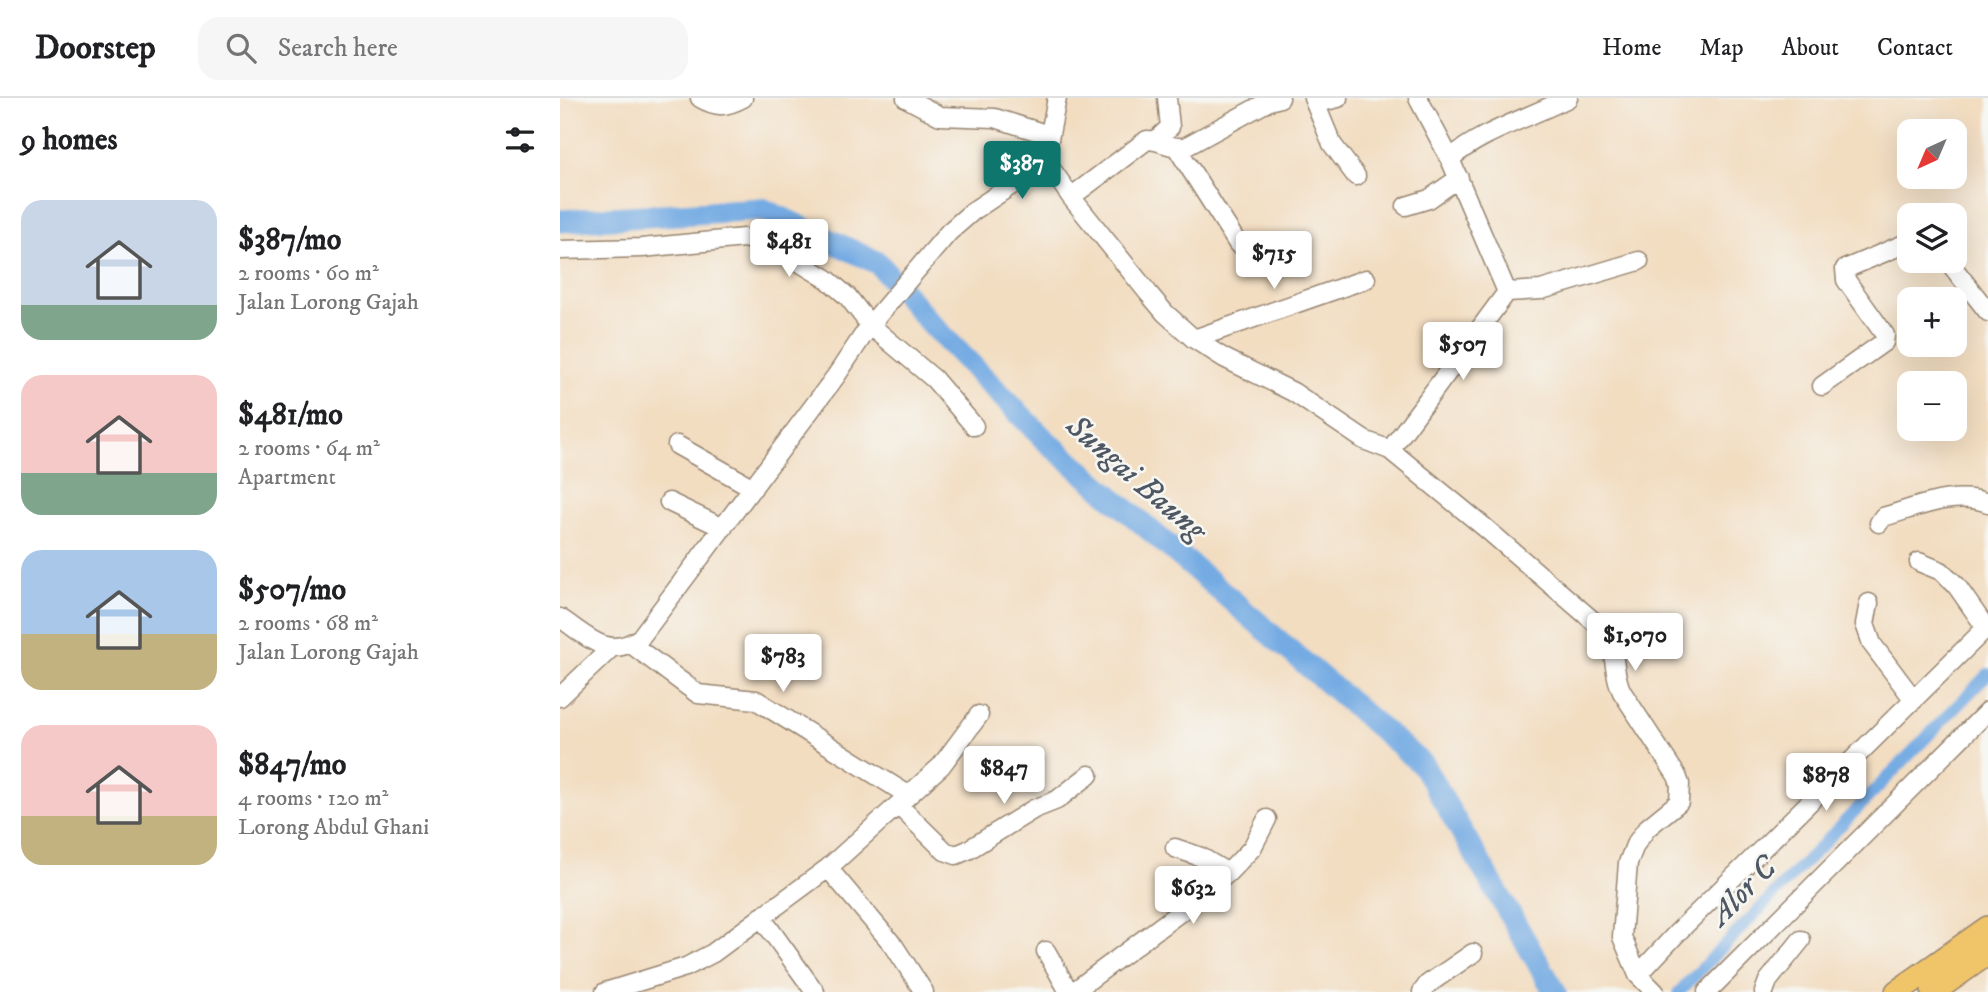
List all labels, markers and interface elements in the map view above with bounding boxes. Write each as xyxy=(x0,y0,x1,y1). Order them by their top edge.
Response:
search box xyxy=(198,17,688,80)
text: Doorstep xyxy=(35,28,156,69)
icon: search xyxy=(222,29,260,67)
text: Search here xyxy=(278,32,398,65)
text: Home xyxy=(1602,33,1661,63)
text: Map xyxy=(1699,33,1744,63)
text: About xyxy=(1782,33,1839,63)
text: Contact xyxy=(1877,33,1953,63)
north arrow xyxy=(1897,119,1967,189)
map controls xyxy=(1897,119,1967,441)
icon: filters xyxy=(501,121,539,159)
text: 9 homes xyxy=(21,122,118,159)
pin: $387 xyxy=(981,141,1063,201)
text: $387 xyxy=(1000,149,1044,178)
button: layers xyxy=(1897,203,1967,273)
pin: $481 xyxy=(748,220,830,279)
text: $387/mo xyxy=(238,222,341,259)
text: $481 xyxy=(766,227,812,256)
icon: home xyxy=(77,228,161,312)
pin: $715 xyxy=(1233,232,1315,291)
text: $715 xyxy=(1252,239,1296,268)
text: 2 rooms · 60 m² xyxy=(238,259,379,288)
button: + xyxy=(1897,287,1967,357)
text: Jalan Lorong Gajah xyxy=(238,288,419,317)
pin: $507 xyxy=(1422,322,1504,382)
text: $507 xyxy=(1439,330,1487,359)
button: − xyxy=(1897,371,1967,441)
text: $481/mo xyxy=(238,397,343,434)
icon: home xyxy=(77,403,161,487)
water label: Sungai Baung xyxy=(1056,406,1216,552)
text: 2 rooms · 64 m² xyxy=(238,434,380,463)
text: Apartment xyxy=(238,463,336,492)
text: $507/mo xyxy=(238,572,346,609)
icon: home xyxy=(77,578,161,662)
text: 2 rooms · 68 m² xyxy=(238,609,378,638)
pin: $1,070 xyxy=(1578,614,1692,673)
text: $1,070 xyxy=(1603,621,1667,650)
pin: $783 xyxy=(742,634,824,694)
text: Jalan Lorong Gajah xyxy=(238,638,419,667)
text: $783 xyxy=(761,642,805,671)
pin: $847 xyxy=(963,746,1045,806)
text: $847/mo xyxy=(238,747,346,784)
icon: home xyxy=(77,753,161,837)
text: $847 xyxy=(980,754,1028,783)
pin: $878 xyxy=(1785,754,1867,813)
text: $878 xyxy=(1802,761,1850,790)
text: 4 rooms · 120 m² xyxy=(238,784,389,813)
text: Lorong Abdul Ghani xyxy=(238,813,429,842)
water label: Alor C xyxy=(1699,847,1788,936)
pin: $632 xyxy=(1152,866,1234,926)
text: $632 xyxy=(1171,874,1215,903)

